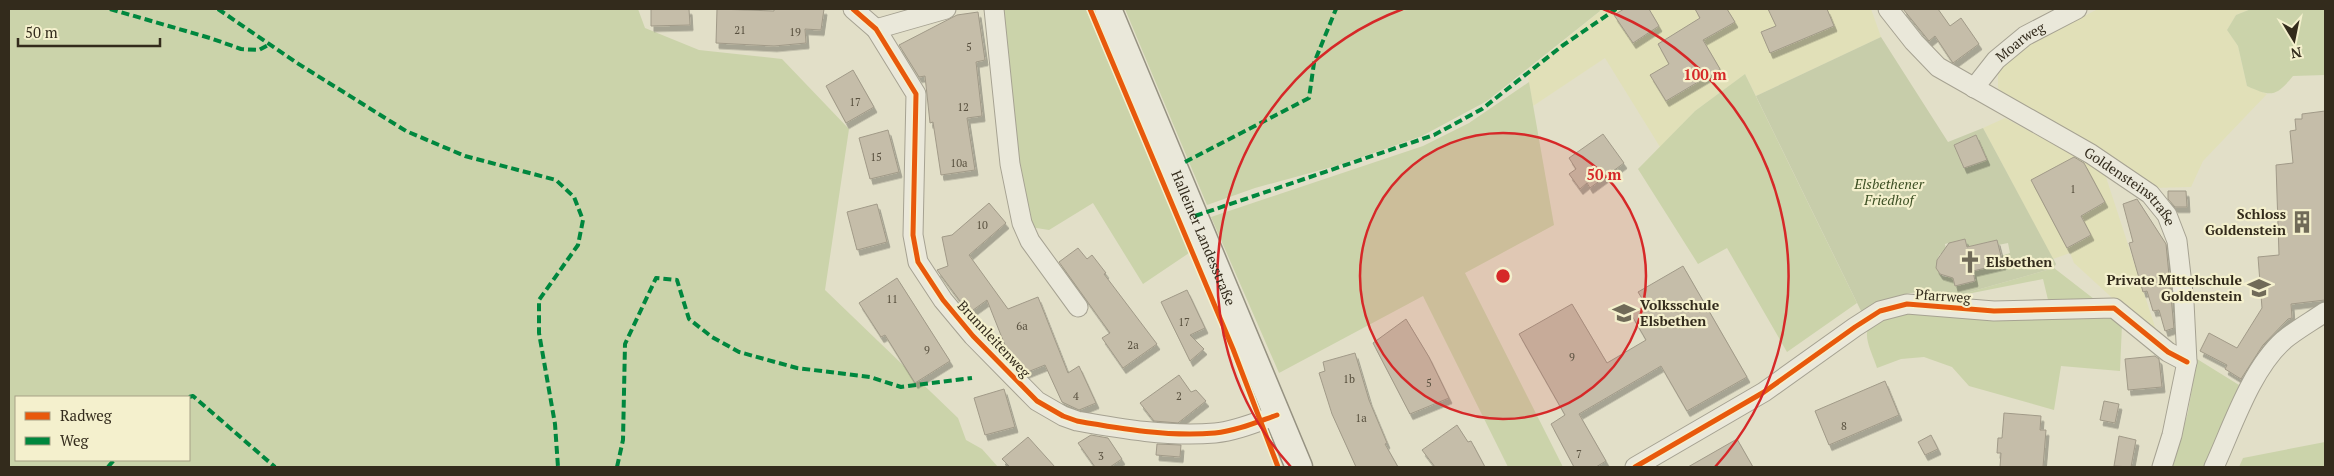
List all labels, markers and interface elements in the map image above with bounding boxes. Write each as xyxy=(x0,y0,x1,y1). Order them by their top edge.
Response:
scale bar xyxy=(18,15,160,47)
north arrow xyxy=(2269,15,2319,65)
street label: Moarweg xyxy=(1991,17,2049,66)
text: 50 m xyxy=(25,22,58,42)
house number: 21 xyxy=(734,23,746,37)
house number: 19 xyxy=(789,25,801,39)
house number: 5 xyxy=(966,40,972,54)
text: N xyxy=(2289,43,2303,64)
text: 100 m xyxy=(1683,64,1727,84)
house number: 17 xyxy=(849,95,861,109)
house number: 12 xyxy=(957,100,969,114)
street label: Goldensteinstraße xyxy=(2081,142,2180,228)
house number: 15 xyxy=(870,150,882,164)
house number: 10a xyxy=(950,156,968,170)
text: 50 m xyxy=(1587,164,1622,184)
street label: Halleiner Landesstraße xyxy=(1167,167,1241,308)
park label: Elsbethener Friedhof xyxy=(1853,174,1924,209)
house number: 1 xyxy=(2070,182,2076,196)
place label: Schloss Goldenstein xyxy=(2205,204,2286,239)
building icon: Schloss Goldenstein xyxy=(2289,209,2315,235)
house number: 10 xyxy=(976,218,988,232)
church icon: Elsbethen xyxy=(1957,249,1983,275)
place label: Elsbethen xyxy=(1986,252,2052,271)
centre of rings xyxy=(1494,267,1512,285)
place label: Private Mittelschule Goldenstein xyxy=(2106,270,2242,305)
school or university icon: Private Mittelschule Goldenstein xyxy=(2246,275,2272,301)
street label: Pfarrweg xyxy=(1915,284,1972,307)
house number: 11 xyxy=(886,292,898,306)
place label: Volksschule Elsbethen xyxy=(1640,295,1720,330)
street label: Brunnleitenweg xyxy=(954,296,1036,382)
school or university icon: Volksschule Elsbethen xyxy=(1611,300,1637,326)
house number: 17 xyxy=(1178,315,1190,329)
house number: 6a xyxy=(1016,319,1028,333)
house number: 2a xyxy=(1127,338,1139,352)
house number: 9 xyxy=(924,343,930,357)
house number: 9 xyxy=(1569,350,1575,364)
house number: 1b xyxy=(1343,372,1355,386)
house number: 5 xyxy=(1426,376,1432,390)
house number: 4 xyxy=(1073,389,1079,403)
house number: 2 xyxy=(1176,389,1182,403)
legend xyxy=(15,396,190,461)
text: Radweg xyxy=(60,405,113,425)
house number: 1a xyxy=(1355,411,1367,425)
house number: 8 xyxy=(1841,419,1847,433)
text: Weg xyxy=(60,430,90,450)
house number: 7 xyxy=(1576,447,1582,461)
house number: 3 xyxy=(1098,449,1104,463)

